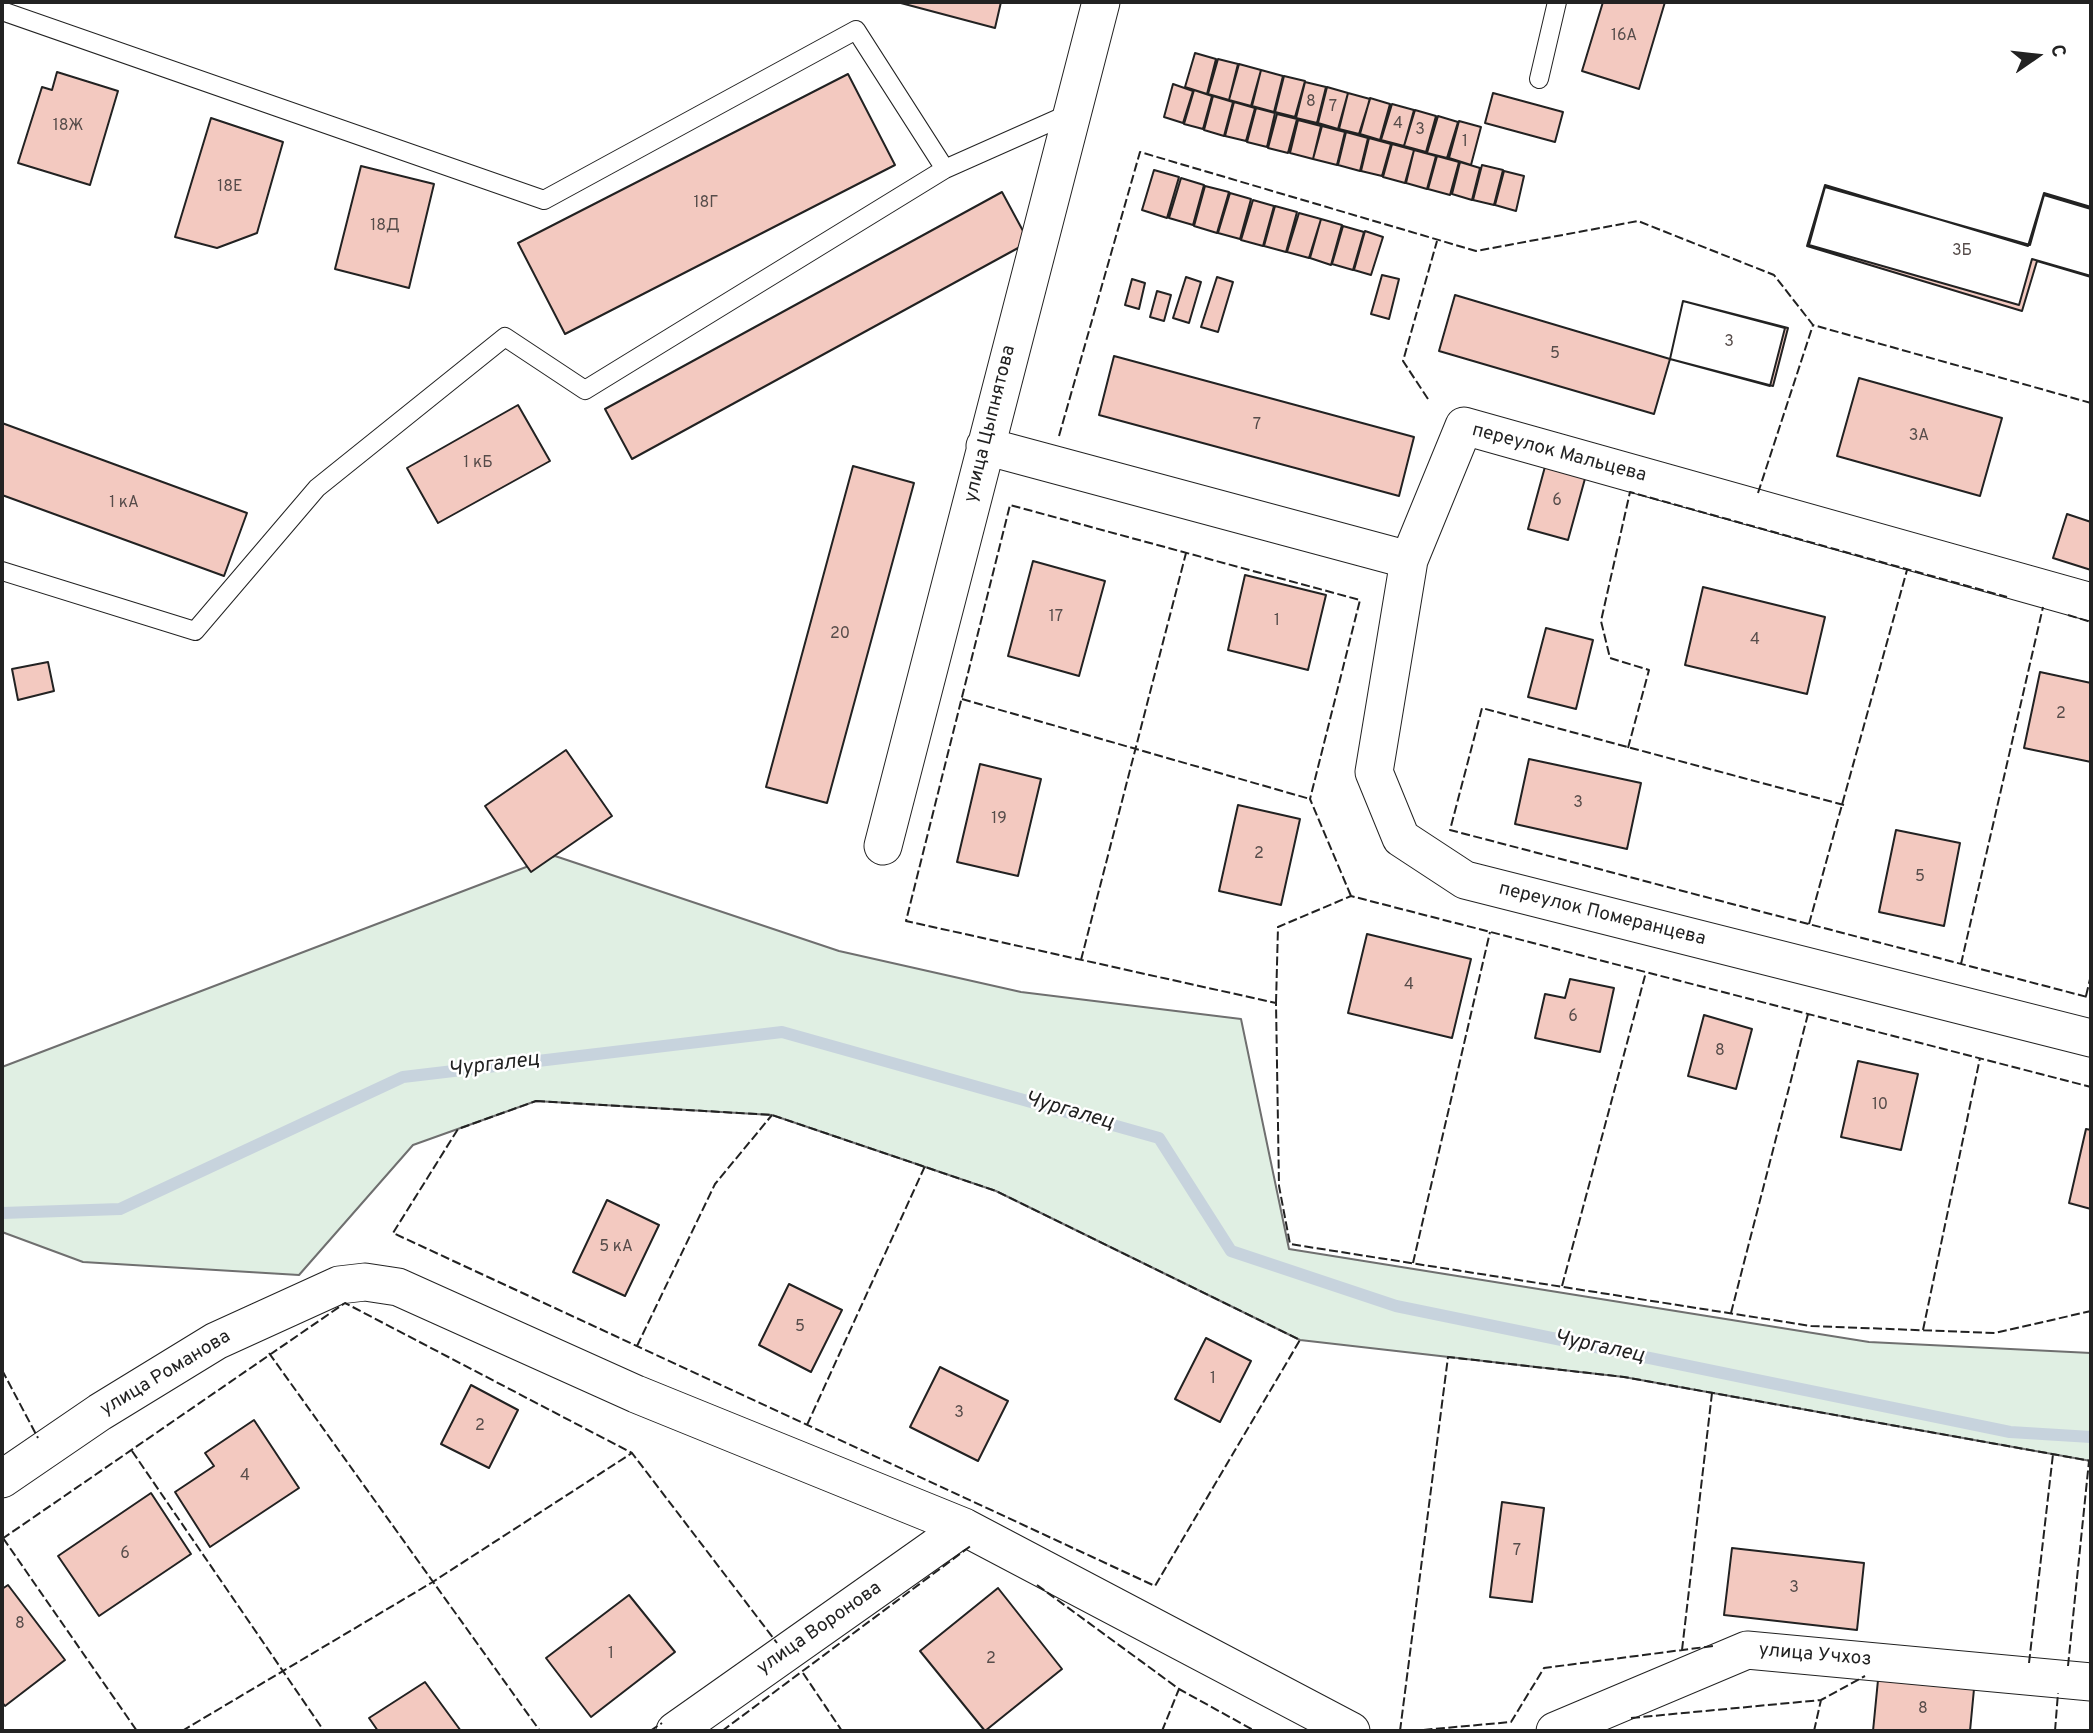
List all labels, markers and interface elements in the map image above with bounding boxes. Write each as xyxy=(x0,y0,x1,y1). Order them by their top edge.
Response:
north arrow xyxy=(2002,21,2072,91)
house number: 16А xyxy=(1611,27,1637,47)
text: С xyxy=(2044,42,2070,60)
house number: 8 xyxy=(1306,93,1316,113)
house number: 7 xyxy=(1329,98,1337,118)
house number: 4 xyxy=(1393,115,1403,135)
house number: 18Ж xyxy=(53,117,83,137)
house number: 3 xyxy=(1415,121,1425,141)
house number: 1 xyxy=(1462,133,1468,153)
house number: 18Е xyxy=(217,178,243,198)
house number: 18Г xyxy=(694,194,718,214)
house number: 18Д xyxy=(370,217,400,237)
house number: 3Б xyxy=(1952,242,1972,262)
house number: 3 xyxy=(1724,333,1734,353)
street label: улица Цыпнятова xyxy=(960,343,1022,505)
house number: 5 xyxy=(1550,345,1560,365)
house number: 7 xyxy=(1253,416,1261,436)
street label: переулок Мальцева xyxy=(1469,420,1649,488)
house number: 3А xyxy=(1909,427,1929,447)
house number: 1 кБ xyxy=(463,454,493,474)
house number: 6 xyxy=(1552,492,1562,512)
house number: 1 кА xyxy=(109,494,139,514)
house number: 17 xyxy=(1049,608,1063,628)
house number: 1 xyxy=(1274,612,1280,632)
house number: 20 xyxy=(830,625,850,645)
house number: 4 xyxy=(1750,631,1760,651)
house number: 2 xyxy=(2056,705,2066,725)
house number: 3 xyxy=(1573,794,1583,814)
house number: 19 xyxy=(991,810,1007,830)
house number: 2 xyxy=(1254,845,1264,865)
house number: 5 xyxy=(1915,868,1925,888)
street label: переулок Померанцева xyxy=(1496,878,1708,952)
house number: 4 xyxy=(1404,976,1414,996)
house number: 6 xyxy=(1568,1008,1578,1028)
house number: 8 xyxy=(1715,1042,1725,1062)
water label: Чургалец xyxy=(447,1048,541,1084)
water label: Чургалец xyxy=(1022,1087,1116,1137)
house number: 10 xyxy=(1872,1096,1888,1116)
house number: 5 кА xyxy=(599,1238,633,1258)
house number: 5 xyxy=(795,1318,805,1338)
street label: улица Романова xyxy=(97,1326,235,1422)
water label: Чургалец xyxy=(1552,1326,1646,1370)
house number: 1 xyxy=(1210,1370,1216,1390)
house number: 3 xyxy=(954,1404,964,1424)
house number: 2 xyxy=(475,1417,485,1437)
house number: 4 xyxy=(240,1467,250,1487)
house number: 7 xyxy=(1513,1542,1521,1562)
house number: 6 xyxy=(120,1545,130,1565)
street label: улица Воронова xyxy=(753,1578,887,1680)
house number: 3 xyxy=(1789,1579,1799,1599)
house number: 8 xyxy=(15,1615,25,1635)
street label: улица Учхоз xyxy=(1758,1640,1872,1672)
house number: 1 xyxy=(608,1645,614,1665)
house number: 2 xyxy=(986,1650,996,1670)
house number: 8 xyxy=(1918,1700,1928,1720)

